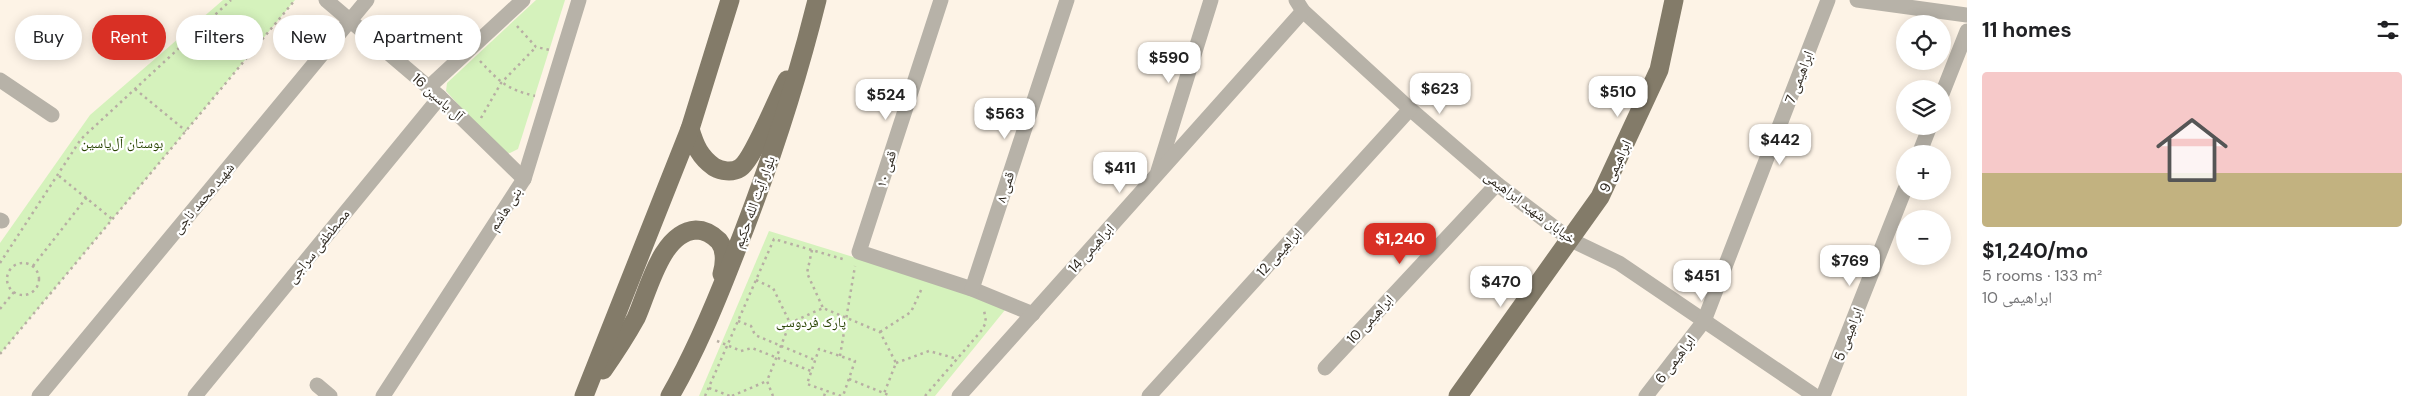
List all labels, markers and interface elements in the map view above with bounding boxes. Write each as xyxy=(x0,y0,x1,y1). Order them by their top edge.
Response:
chip: Buy xyxy=(15,15,82,60)
chip: Rent xyxy=(92,15,166,60)
chip: Filters xyxy=(176,15,263,60)
chip: New xyxy=(273,15,345,60)
chip: Apartment xyxy=(355,15,481,60)
map controls xyxy=(1896,15,1951,265)
button: locate xyxy=(1896,15,1951,70)
text: 11 homes xyxy=(1982,16,2072,44)
icon: filters xyxy=(2374,16,2402,44)
pin: $590 xyxy=(1139,42,1199,84)
text: $590 xyxy=(1149,47,1189,68)
street label: ابراهیمی 7 xyxy=(1781,48,1817,106)
street label: آل یاسین 16 xyxy=(409,69,468,125)
pin: $623 xyxy=(1410,72,1470,115)
pin: $510 xyxy=(1588,76,1648,118)
pin: $524 xyxy=(856,78,916,121)
text: $623 xyxy=(1421,78,1459,99)
button: layers xyxy=(1896,80,1951,135)
text: $510 xyxy=(1600,81,1636,102)
text: $524 xyxy=(866,84,906,105)
pin: $563 xyxy=(975,98,1035,140)
text: $563 xyxy=(985,103,1025,124)
icon: home xyxy=(2147,105,2237,195)
pin: $442 xyxy=(1750,124,1810,166)
text: $442 xyxy=(1760,129,1800,150)
park label: بوستان آل‌یاسین xyxy=(81,134,163,152)
street label: ابراهیمی 9 xyxy=(1595,137,1635,195)
button: + xyxy=(1896,145,1951,200)
street label: قمی ۱۰ xyxy=(872,148,900,190)
pin: $411 xyxy=(1090,152,1150,194)
street label: بلوار آیت الله حکیم xyxy=(729,153,780,251)
text: $411 xyxy=(1104,157,1136,178)
street label: شهید محمد ناجی xyxy=(168,159,238,237)
street label: خیابان شهید ابراهیمی xyxy=(1480,167,1580,247)
street label: قمی ۸ xyxy=(992,169,1018,205)
street label: بنی هاشم xyxy=(484,184,527,235)
street label: مصططفی سراجی xyxy=(283,205,353,287)
button: − xyxy=(1896,210,1951,265)
street label: ابراهیمی 14 xyxy=(1064,220,1118,276)
pin: $1,240 xyxy=(1359,222,1441,265)
street label: ابراهیمی 12 xyxy=(1252,224,1306,280)
text: $1,240 xyxy=(1375,228,1425,249)
text: $1,240/mo xyxy=(1982,237,2088,265)
pin: $769 xyxy=(1820,244,1880,287)
text: $769 xyxy=(1831,250,1869,271)
pin: $451 xyxy=(1672,260,1732,302)
text: $451 xyxy=(1684,265,1720,286)
text: 5 rooms · 133 m² xyxy=(1982,265,2102,286)
pin: $470 xyxy=(1471,266,1531,308)
text: $470 xyxy=(1481,271,1521,292)
text: ابراهیمی 10 xyxy=(1982,287,2052,308)
street label: ابراهیمی 10 xyxy=(1342,290,1398,348)
street label: ابراهیمی 5 xyxy=(1830,305,1866,363)
park label: پارک فردوسی xyxy=(776,313,846,331)
street label: ابراهیمی 6 xyxy=(1651,331,1699,387)

